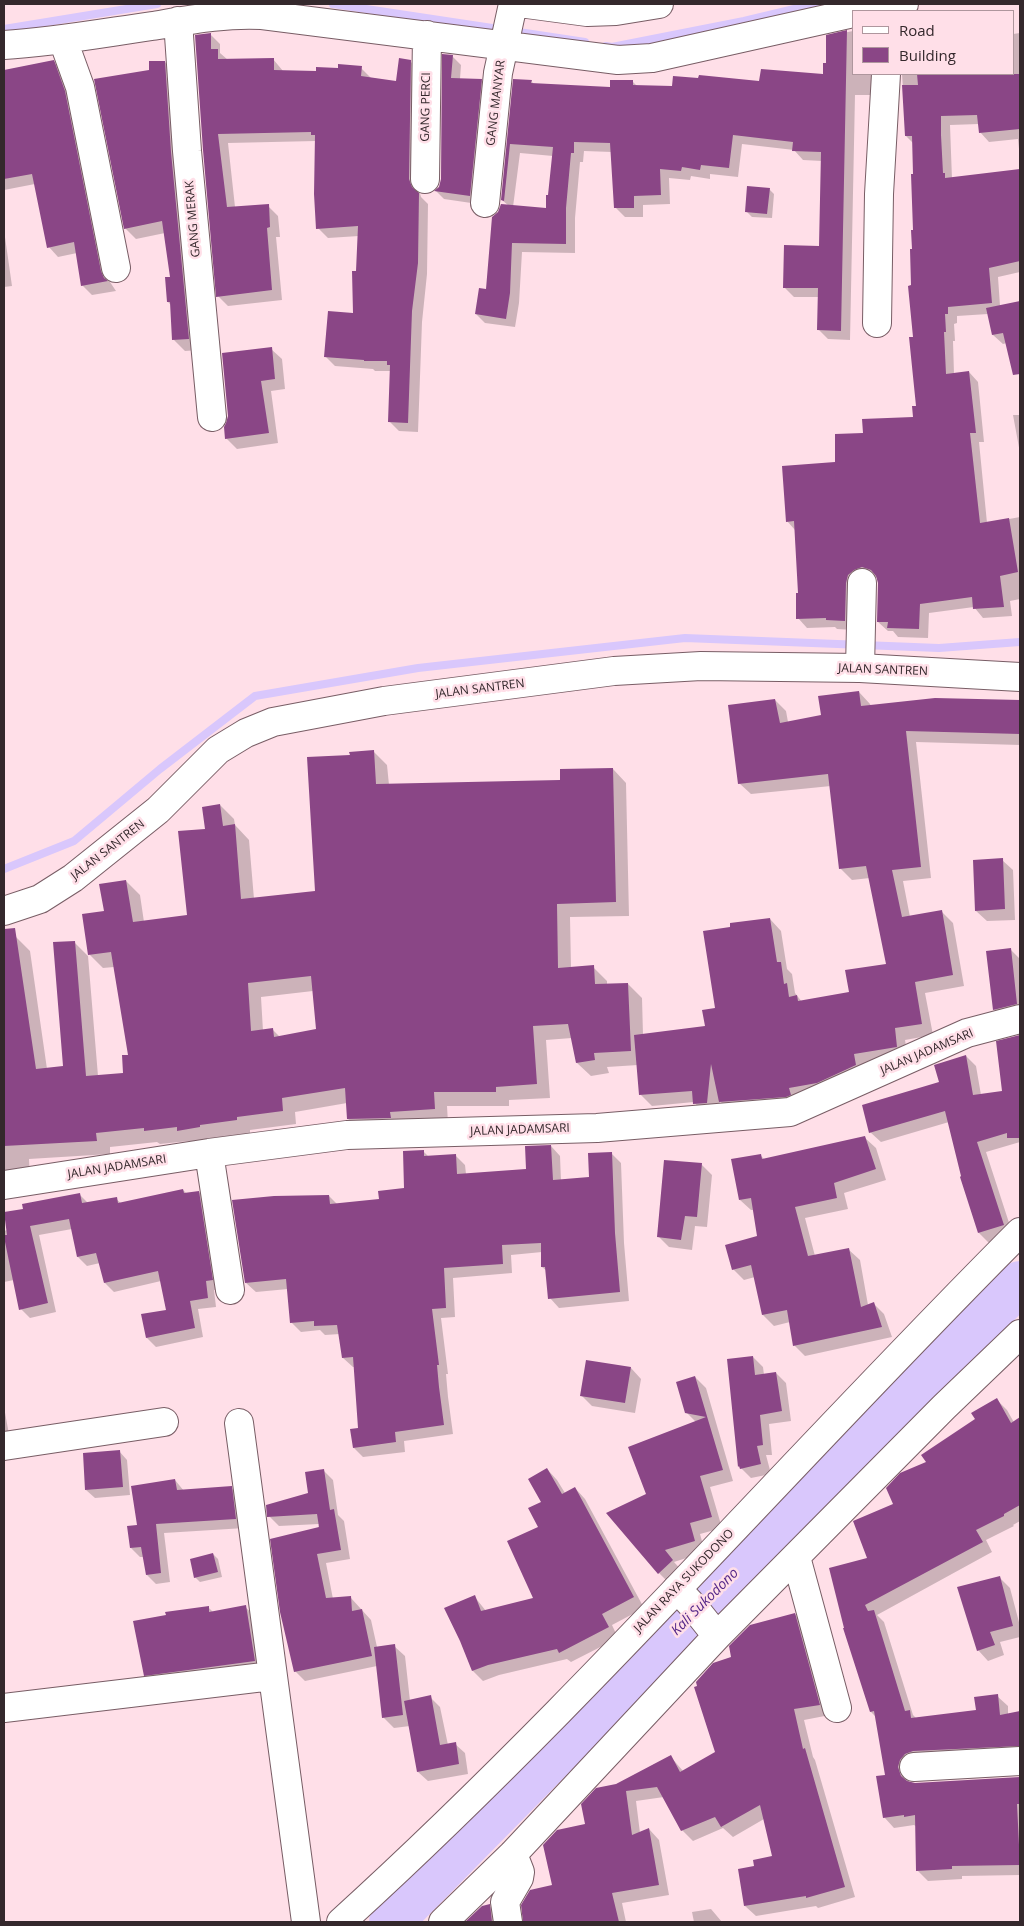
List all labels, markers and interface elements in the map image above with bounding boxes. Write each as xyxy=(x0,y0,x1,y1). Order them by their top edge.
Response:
legend xyxy=(852,10,1014,75)
text: Road xyxy=(899,20,935,40)
text: Building xyxy=(899,45,956,65)
street label: GANG MANYAR xyxy=(484,59,508,147)
street label: GANG PERCI xyxy=(418,72,434,142)
street label: GANG MERAK xyxy=(182,180,204,258)
street label: JALAN SANTREN xyxy=(838,661,928,679)
street label: JALAN SANTREN xyxy=(435,676,525,702)
street label: JALAN SANTREN xyxy=(68,817,148,883)
street label: JALAN JADAMSARI xyxy=(878,1026,976,1078)
street label: JALAN JADAMSARI xyxy=(470,1121,570,1139)
street label: JALAN JADAMSARI xyxy=(67,1152,167,1182)
street label: JALAN RAYA SUKODONO xyxy=(631,1526,737,1636)
water label: Kali Sukodono xyxy=(668,1565,742,1639)

